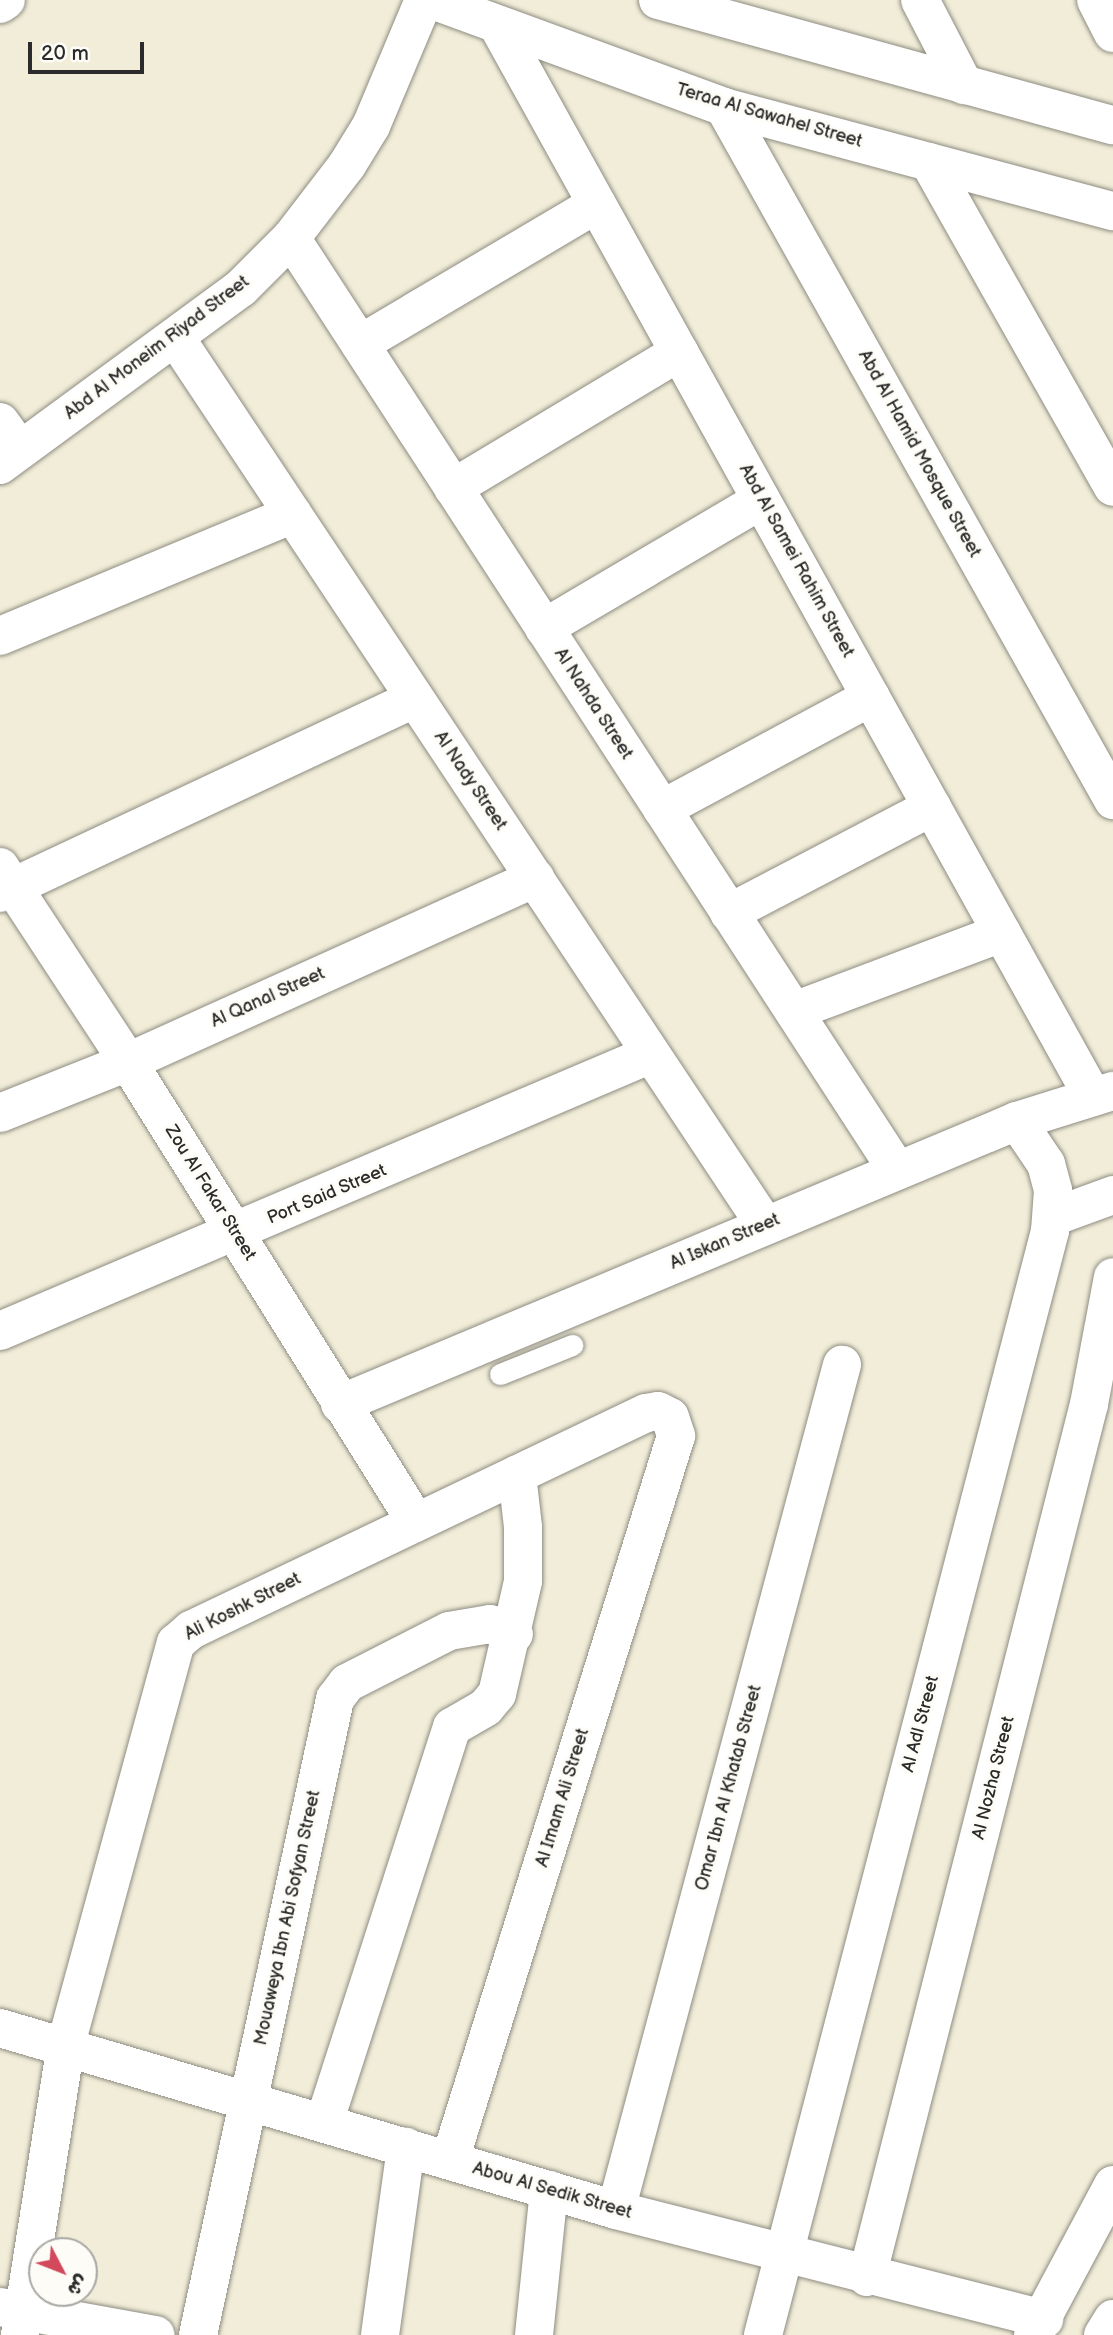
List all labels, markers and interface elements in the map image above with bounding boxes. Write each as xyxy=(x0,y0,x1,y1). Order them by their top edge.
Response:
scale bar xyxy=(32,28,147,72)
text: 20 m xyxy=(41,41,89,66)
street label: Teraa Al Sawahel Street xyxy=(673,79,865,153)
street label: Abd Al Moneim Riyad Street xyxy=(60,271,254,425)
street label: Abd Al Hamid Mosque Street xyxy=(853,346,985,562)
street label: Abd Al Samei Rahim Street xyxy=(734,460,858,662)
street label: Al Nahda Street xyxy=(549,644,637,764)
street label: Al Nady Street xyxy=(429,727,511,835)
street label: Al Qanal Street xyxy=(208,963,328,1033)
street label: Zou Al Fakar Street xyxy=(160,1121,260,1265)
street label: Port Said Street xyxy=(264,1160,390,1230)
street label: Al Iskan Street xyxy=(667,1209,783,1275)
street label: Ali Koshk Street xyxy=(181,1568,305,1646)
street label: Al Adl Street xyxy=(898,1673,944,1775)
street label: Omar Ibn Al Khatab Street xyxy=(691,1683,767,1893)
street label: Al Nozha Street xyxy=(968,1714,1020,1842)
street label: Al Imam Ali Street xyxy=(532,1726,594,1870)
street label: Mouaweya Ibn Abi Sofyan Street xyxy=(250,1788,326,2048)
street label: Abou Al Sedik Street xyxy=(470,2158,634,2224)
north arrow xyxy=(28,2237,98,2307)
text: ش xyxy=(62,2270,93,2301)

